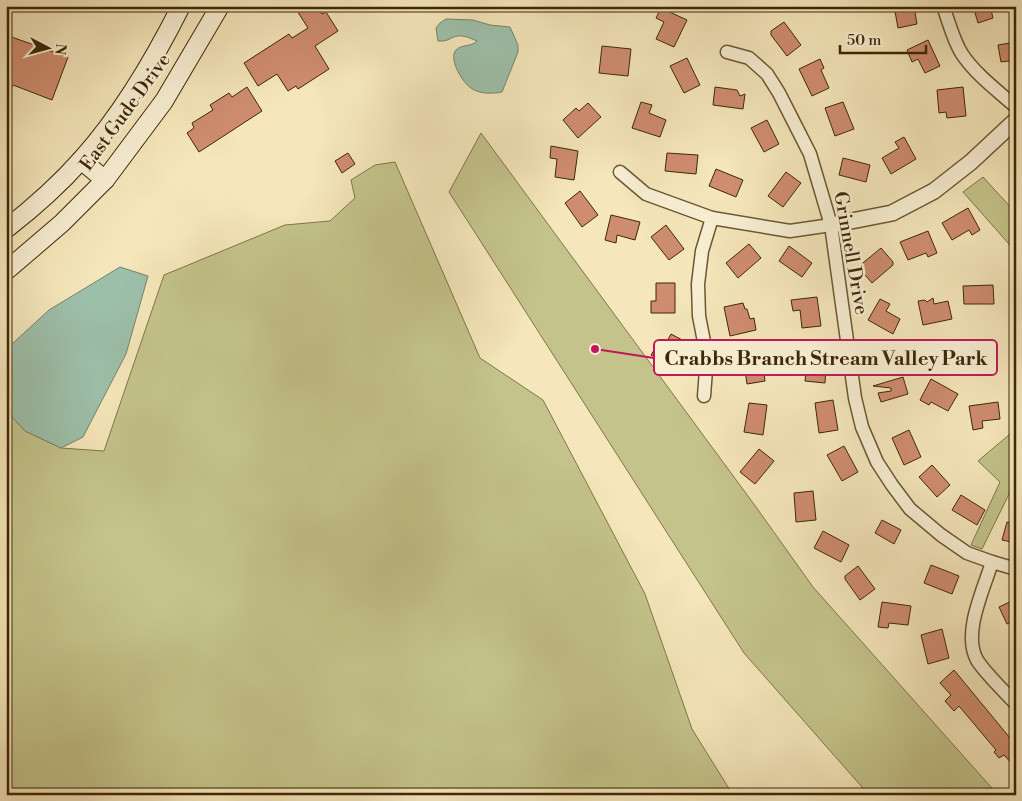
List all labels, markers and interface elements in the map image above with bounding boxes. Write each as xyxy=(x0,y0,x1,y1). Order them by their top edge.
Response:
north arrow xyxy=(22,22,72,72)
scale bar xyxy=(840,22,926,54)
text: 50 m xyxy=(847,31,881,50)
text: N xyxy=(50,43,69,56)
street label: East Gude Drive xyxy=(74,49,176,175)
street label: Grinnell Drive xyxy=(828,190,874,316)
callout: Crabbs Branch Stream Valley Park xyxy=(654,340,997,375)
text: Crabbs Branch Stream Valley Park xyxy=(664,347,988,372)

